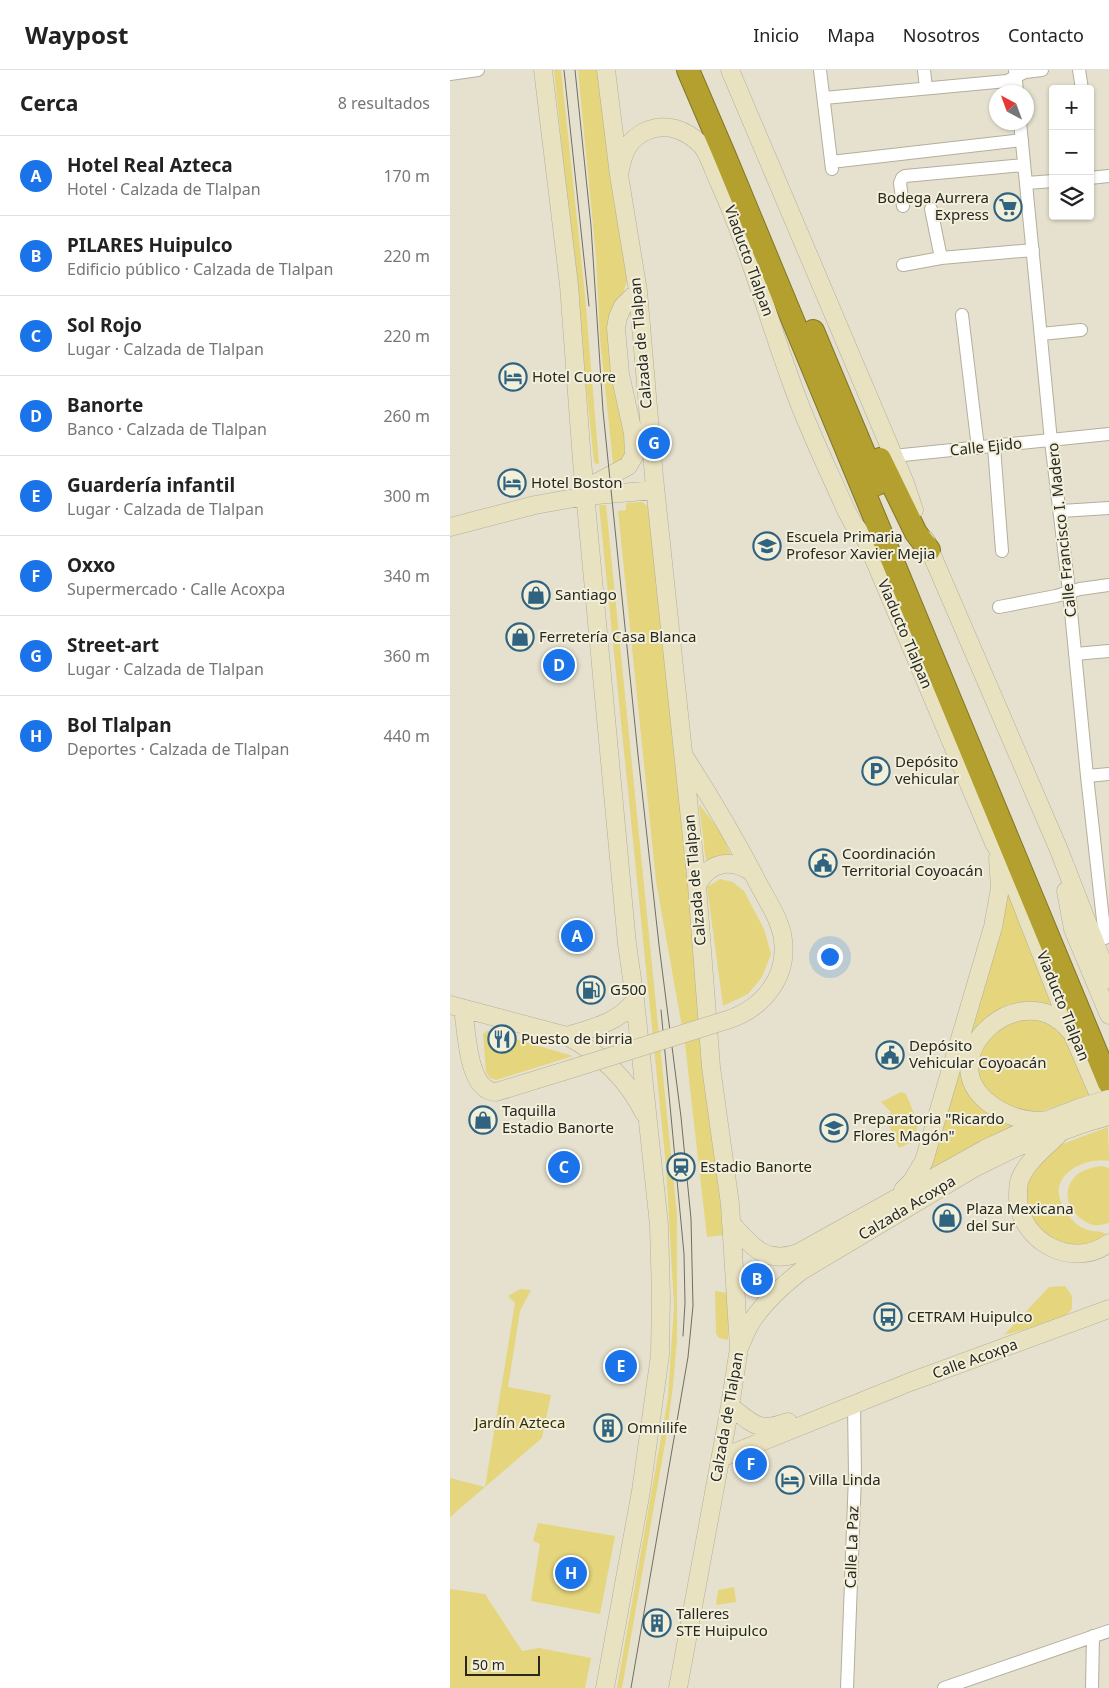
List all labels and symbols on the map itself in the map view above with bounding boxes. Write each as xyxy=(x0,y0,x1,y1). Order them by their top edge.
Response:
north arrow xyxy=(989,85,1034,130)
place label: Bodega Aurrera Express xyxy=(877,187,989,224)
supermarket icon: Bodega Aurrera Express xyxy=(993,192,1023,222)
street label: Viaducto Tlalpan xyxy=(721,202,779,319)
street label: Calzada de Tlalpan xyxy=(624,277,656,410)
hotel icon: Hotel Cuore xyxy=(498,362,528,392)
place label: Hotel Cuore xyxy=(532,366,616,386)
pin: G xyxy=(638,424,670,462)
street label: Calle Ejido xyxy=(949,432,1023,460)
street label: Calle Francisco I. Madero xyxy=(1042,442,1080,618)
hotel icon: Hotel Boston xyxy=(497,468,527,498)
place label: Hotel Boston xyxy=(531,472,623,492)
place label: Escuela Primaria Profesor Xavier Mejia xyxy=(786,526,936,563)
school or university icon: Escuela Primaria Profesor Xavier Mejia xyxy=(752,531,782,561)
street label: Viaducto Tlalpan xyxy=(874,576,938,691)
shop icon: Santiago xyxy=(521,580,551,610)
place label: Santiago xyxy=(555,584,617,604)
shop icon: Ferretería Casa Blanca xyxy=(505,622,535,652)
place label: Ferretería Casa Blanca xyxy=(539,626,696,646)
pin: D xyxy=(543,646,575,684)
place label: Depósito vehicular xyxy=(895,751,959,788)
parking icon: Depósito vehicular xyxy=(861,756,891,786)
street label: Calzada de Tlalpan xyxy=(678,814,710,947)
place label: Coordinación Territorial Coyoacán xyxy=(842,843,983,880)
public building icon: Coordinación Territorial Coyoacán xyxy=(808,848,838,878)
pin: A xyxy=(561,917,593,955)
your location xyxy=(817,944,843,970)
street label: Viaducto Tlalpan xyxy=(1033,948,1095,1064)
fuel station icon: G500 xyxy=(576,975,606,1005)
place label: G500 xyxy=(610,979,647,999)
restaurant icon: Puesto de birria xyxy=(487,1024,517,1054)
place label: Puesto de birria xyxy=(521,1028,633,1048)
place label: Depósito Vehicular Coyoacán xyxy=(909,1035,1046,1072)
public building icon: Depósito Vehicular Coyoacán xyxy=(875,1040,905,1070)
place label: Taquilla Estadio Banorte xyxy=(502,1100,614,1137)
shop icon: Taquilla Estadio Banorte xyxy=(468,1105,498,1135)
place label: Preparatoria "Ricardo Flores Magón" xyxy=(853,1108,1004,1145)
school or university icon: Preparatoria "Ricardo Flores Magón" xyxy=(819,1113,849,1143)
pin: C xyxy=(548,1148,580,1186)
station icon: Estadio Banorte xyxy=(666,1152,696,1182)
place label: Estadio Banorte xyxy=(700,1156,812,1176)
street label: Calzada Acoxpa xyxy=(854,1170,959,1244)
place label: Plaza Mexicana del Sur xyxy=(966,1198,1074,1235)
shop icon: Plaza Mexicana del Sur xyxy=(932,1203,962,1233)
pin: B xyxy=(741,1260,773,1298)
bus stop icon: CETRAM Huipulco xyxy=(873,1302,903,1332)
place label: CETRAM Huipulco xyxy=(907,1306,1032,1326)
street label: Calle Acoxpa xyxy=(929,1333,1020,1383)
pin: E xyxy=(605,1347,637,1385)
street label: Calzada de Tlalpan xyxy=(705,1350,747,1483)
park label: Jardín Azteca xyxy=(473,1412,565,1432)
building icon: Omnilife xyxy=(593,1413,623,1443)
place label: Omnilife xyxy=(627,1417,687,1437)
pin: F xyxy=(735,1445,767,1483)
hotel icon: Villa Linda xyxy=(775,1465,805,1495)
place label: Villa Linda xyxy=(809,1469,881,1489)
street label: Calle La Paz xyxy=(840,1505,862,1589)
pin: H xyxy=(555,1554,587,1592)
place label: Talleres STE Huipulco xyxy=(676,1603,768,1640)
building icon: Talleres STE Huipulco xyxy=(642,1608,672,1638)
scale bar xyxy=(465,1653,540,1676)

